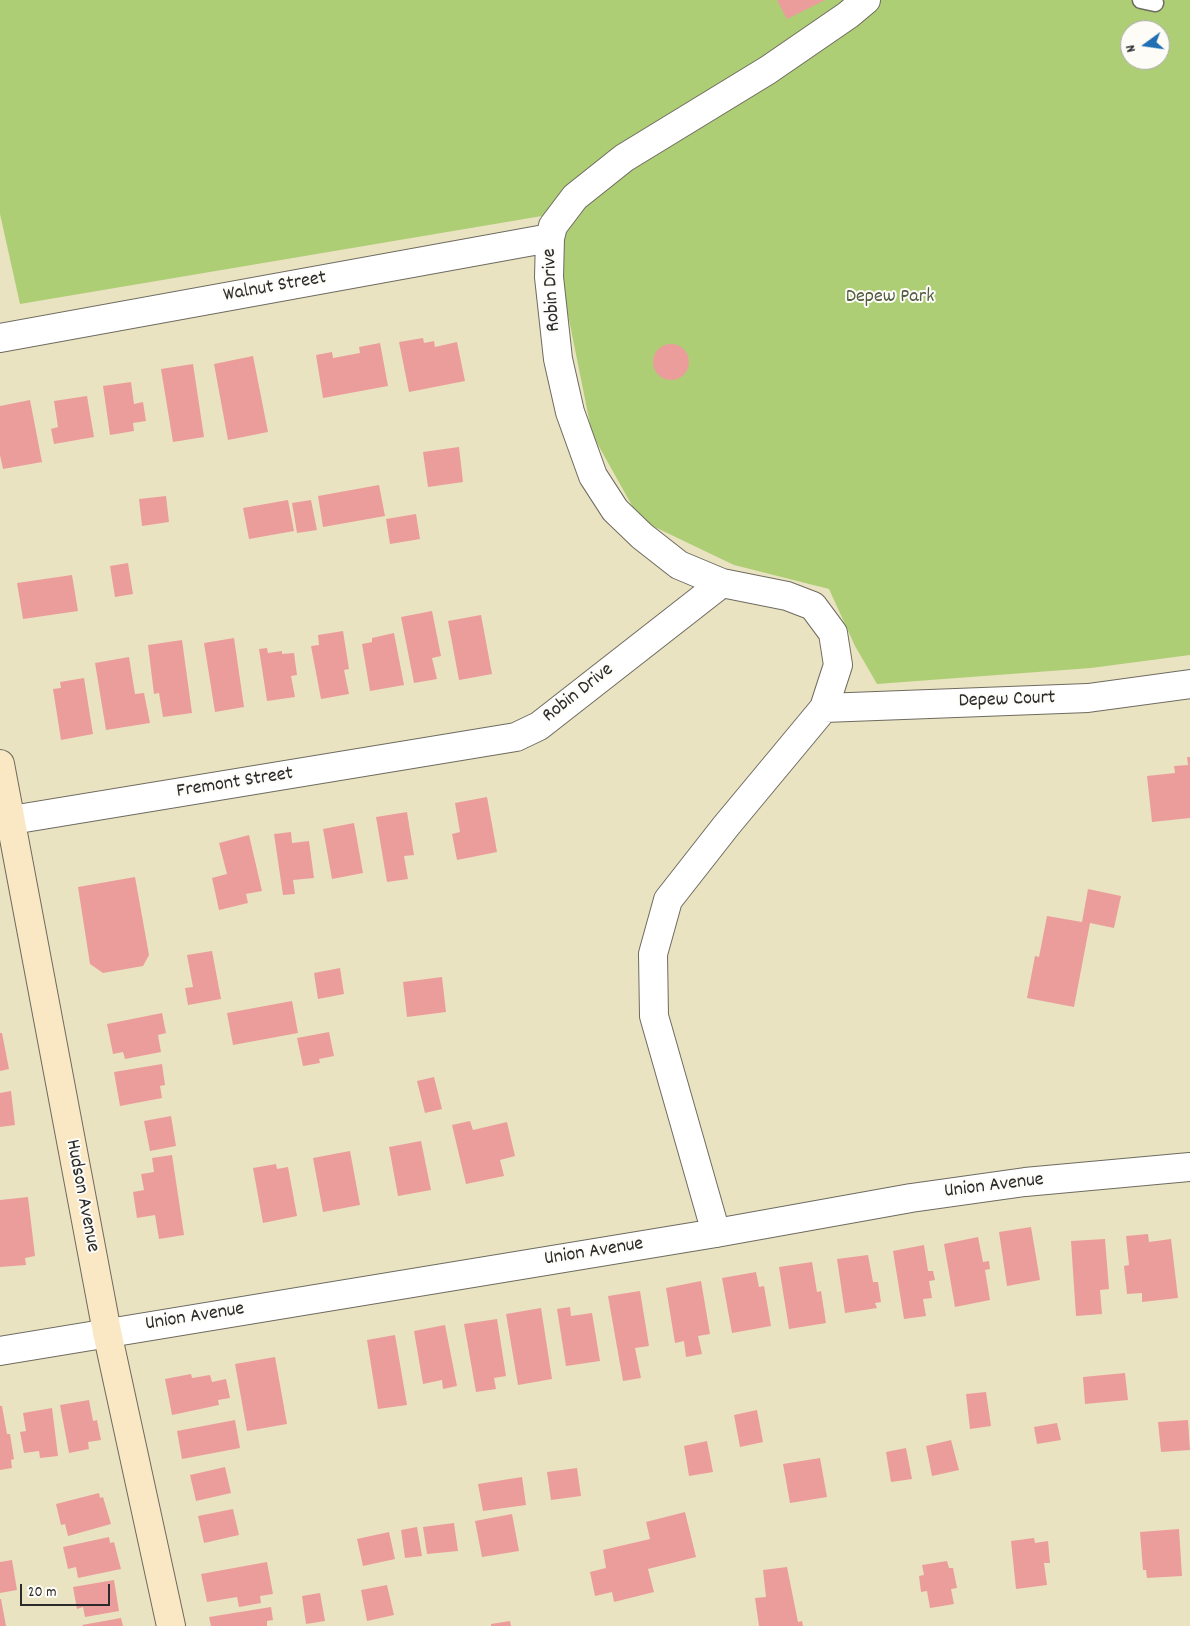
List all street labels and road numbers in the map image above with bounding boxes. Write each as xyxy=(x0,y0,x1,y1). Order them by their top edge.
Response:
street label: Robin Drive xyxy=(539,248,567,332)
street label: Walnut Street xyxy=(222,267,328,309)
street label: Robin Drive xyxy=(539,659,619,729)
street label: Depew Court xyxy=(958,687,1056,715)
street label: Fremont Street xyxy=(175,763,295,805)
street label: Hudson Avenue xyxy=(58,1138,104,1254)
street label: Union Avenue xyxy=(943,1169,1045,1205)
street label: Union Avenue xyxy=(543,1233,645,1273)
street label: Union Avenue xyxy=(144,1298,246,1338)

